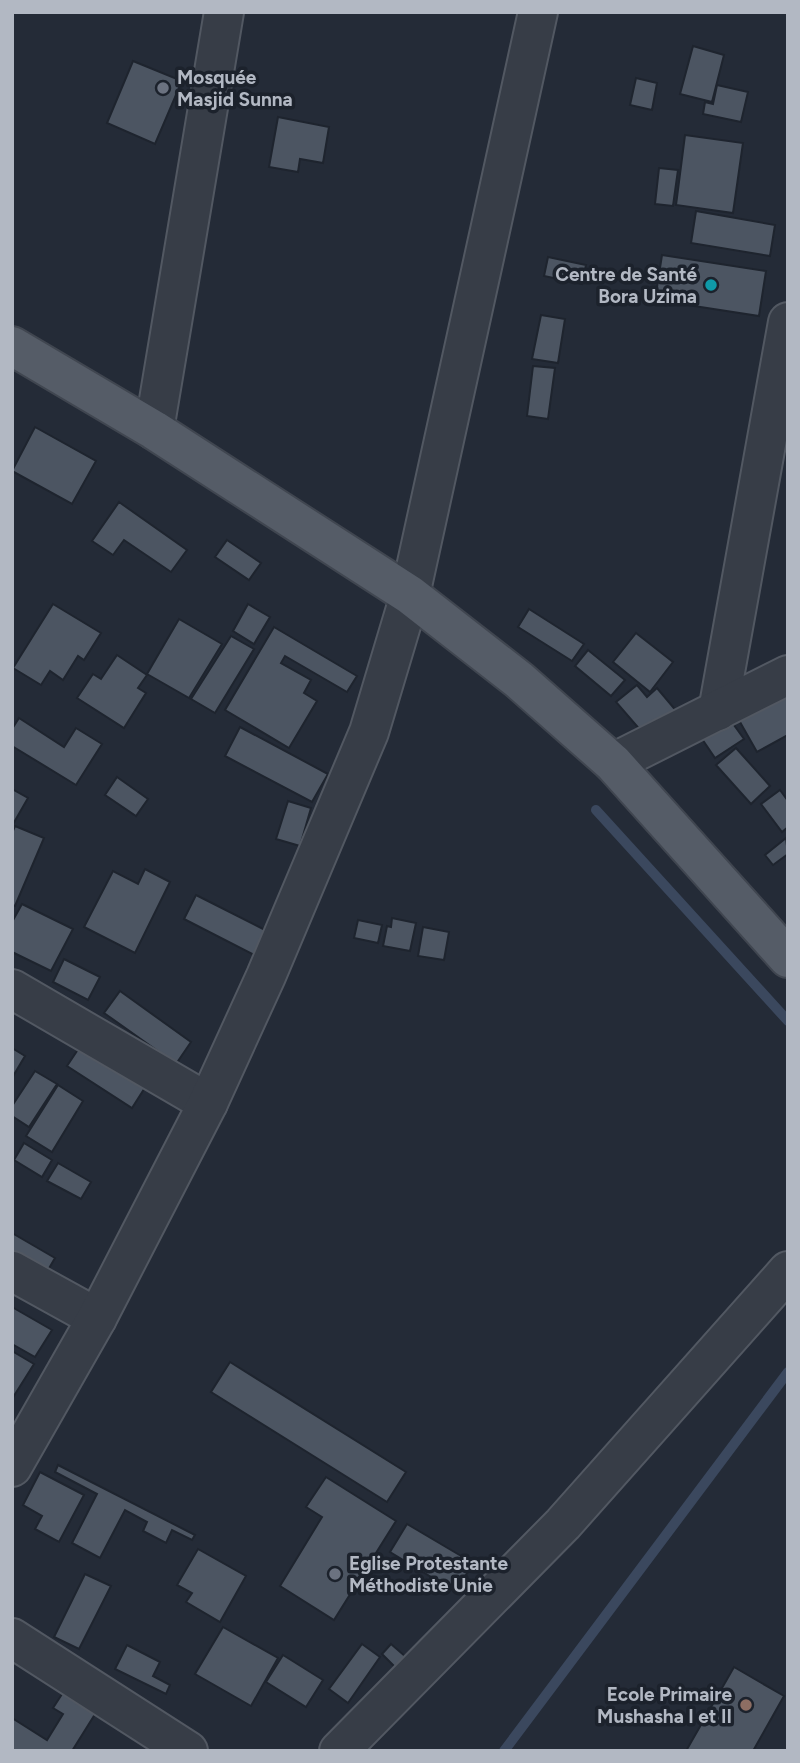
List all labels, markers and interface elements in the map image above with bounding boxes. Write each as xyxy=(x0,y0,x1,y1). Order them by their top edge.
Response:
place label: Mosquée Masjid Sunna xyxy=(177,66,293,111)
marker: Mosquée Masjid Sunna xyxy=(155,80,171,96)
place label: Centre de Santé Bora Uzima xyxy=(555,263,697,308)
marker: Centre de Santé Bora Uzima xyxy=(703,277,719,293)
place label: Eglise Protestante Méthodiste Unie xyxy=(349,1552,509,1597)
marker: Eglise Protestante Méthodiste Unie xyxy=(327,1566,343,1582)
place label: Ecole Primaire Mushasha I et II xyxy=(597,1683,732,1728)
marker: Ecole Primaire Mushasha I et II xyxy=(738,1697,754,1713)

